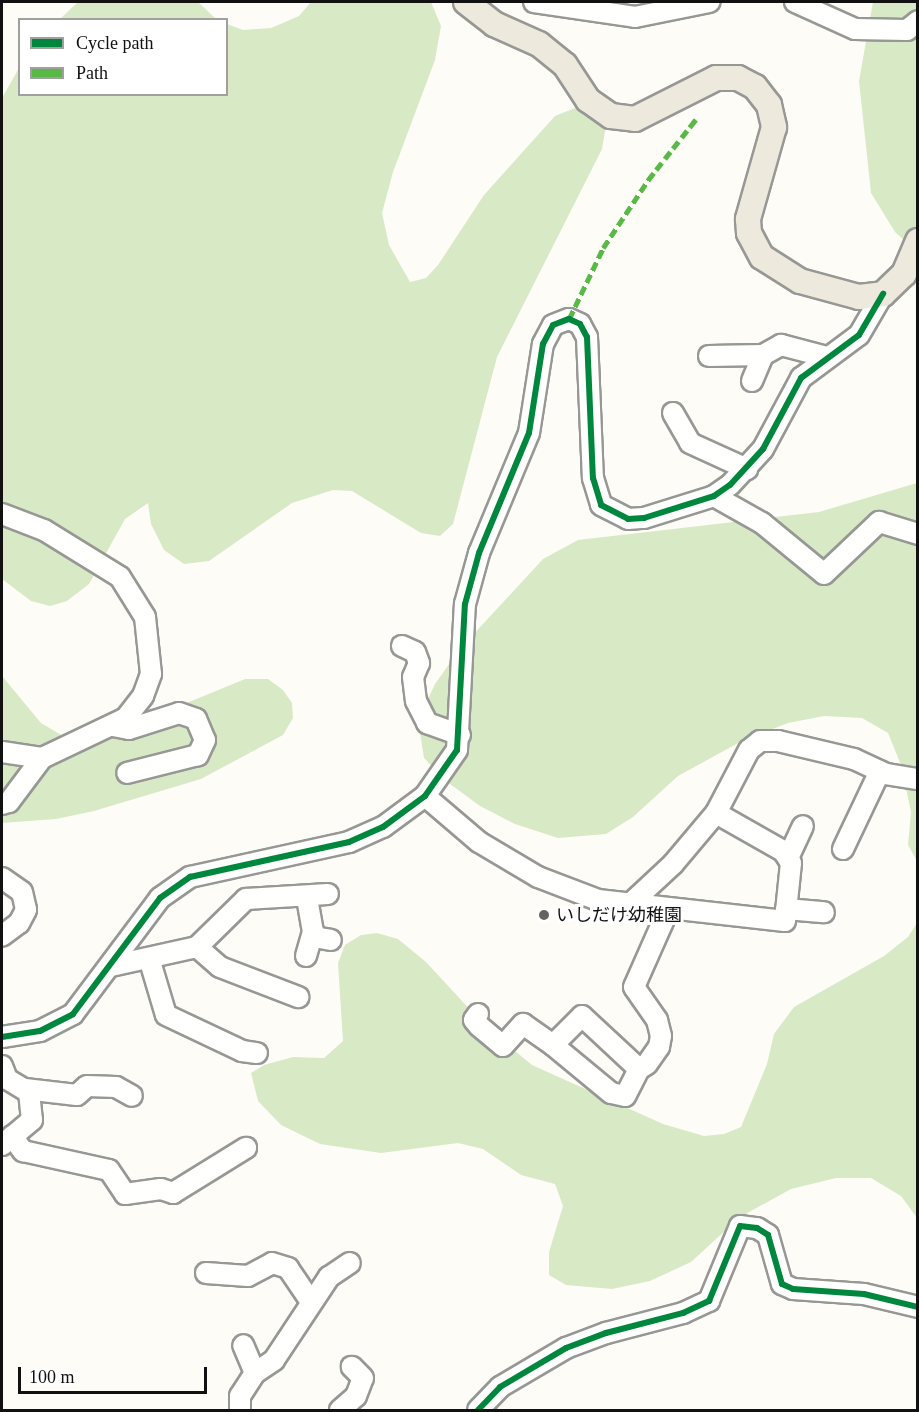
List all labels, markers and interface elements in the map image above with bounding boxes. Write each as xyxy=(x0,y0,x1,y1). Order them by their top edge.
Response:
legend xyxy=(18,18,228,96)
text: Cycle path xyxy=(76,33,153,53)
text: Path xyxy=(76,63,108,83)
place label: いしだけ幼稚園 xyxy=(556,904,682,926)
marker: いしだけ幼稚園 xyxy=(537,908,551,922)
scale bar xyxy=(21,1355,210,1393)
text: 100 m xyxy=(29,1367,75,1387)

